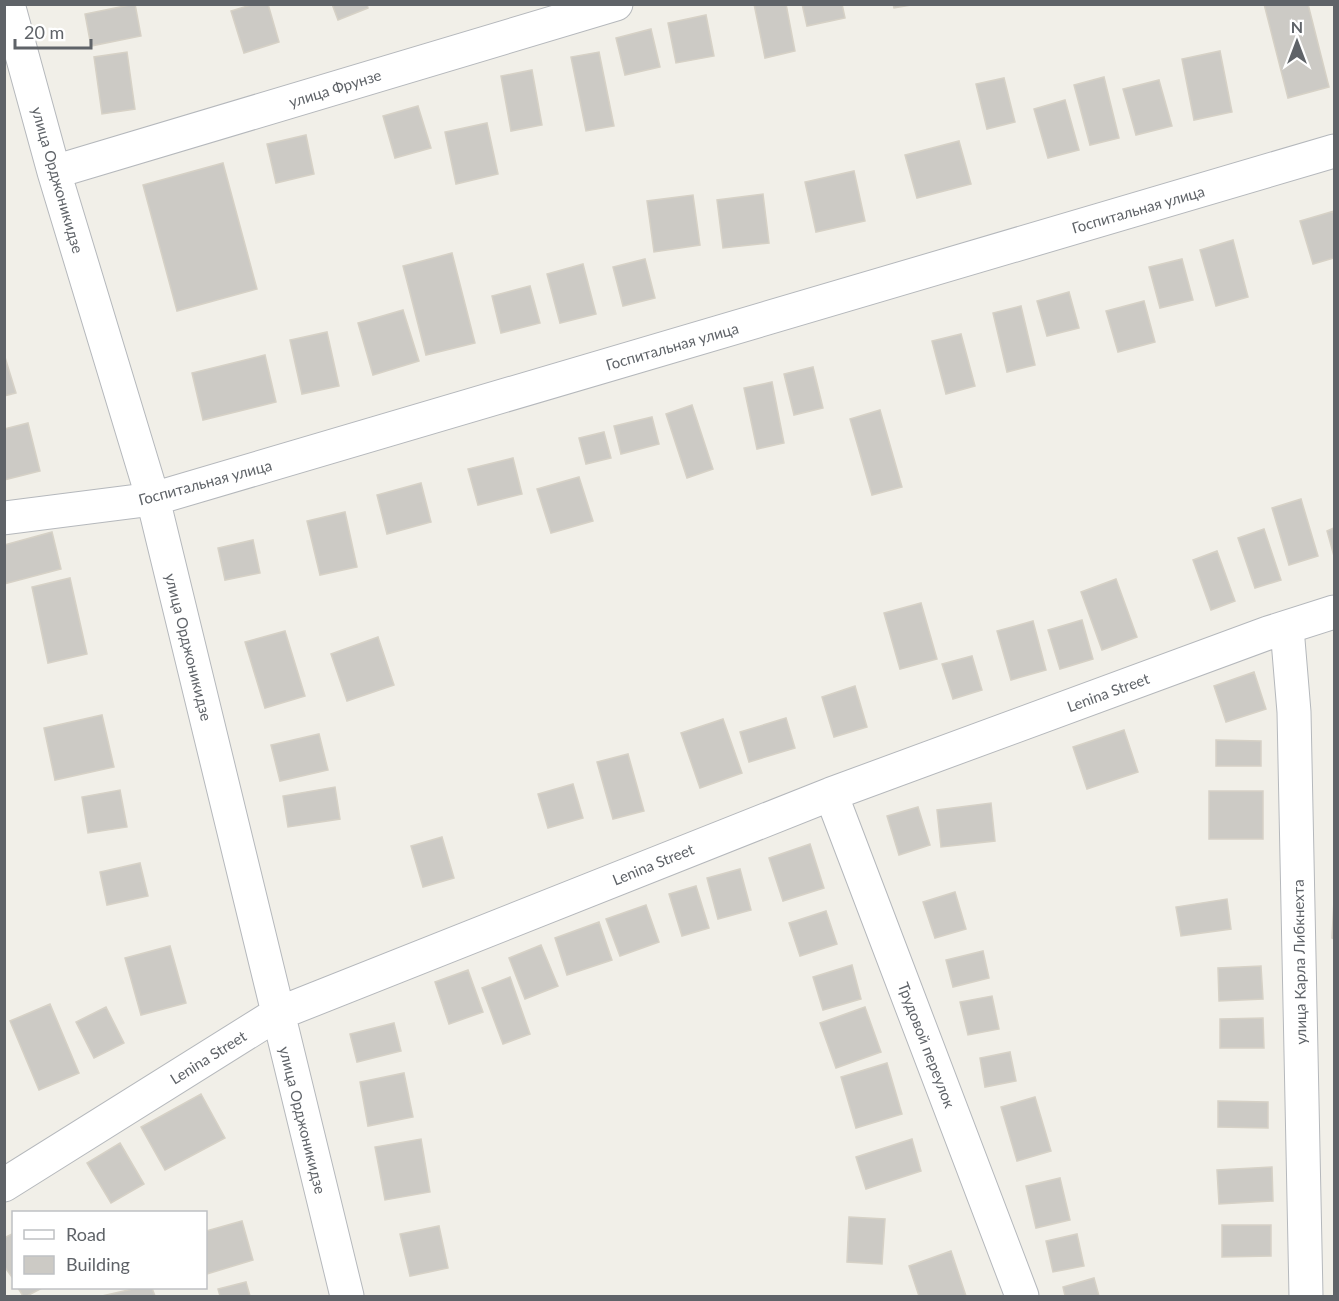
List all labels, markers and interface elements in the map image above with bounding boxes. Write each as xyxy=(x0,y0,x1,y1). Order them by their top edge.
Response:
scale bar xyxy=(15,12,92,50)
north arrow xyxy=(1267,12,1327,72)
text: N xyxy=(1291,17,1303,36)
text: 20 m xyxy=(24,21,64,43)
street label: улица Фрунзе xyxy=(287,65,383,111)
street label: улица Орджоникидзе xyxy=(28,105,88,255)
street label: Госпитальная улица xyxy=(1070,181,1206,237)
street label: Госпитальная улица xyxy=(604,318,740,374)
street label: Госпитальная улица xyxy=(136,456,274,508)
street label: улица Орджоникидзе xyxy=(162,571,216,723)
street label: Lenina Street xyxy=(1064,669,1152,715)
street label: Lenina Street xyxy=(610,839,697,888)
street label: улица Карла Либкнехта xyxy=(1289,879,1309,1045)
street label: Трудовой переулок xyxy=(895,980,959,1111)
street label: Lenina Street xyxy=(167,1026,250,1087)
street label: улица Орджоникидзе xyxy=(276,1044,330,1196)
legend xyxy=(12,1211,207,1289)
text: Road xyxy=(66,1223,106,1245)
text: Building xyxy=(66,1253,130,1275)

